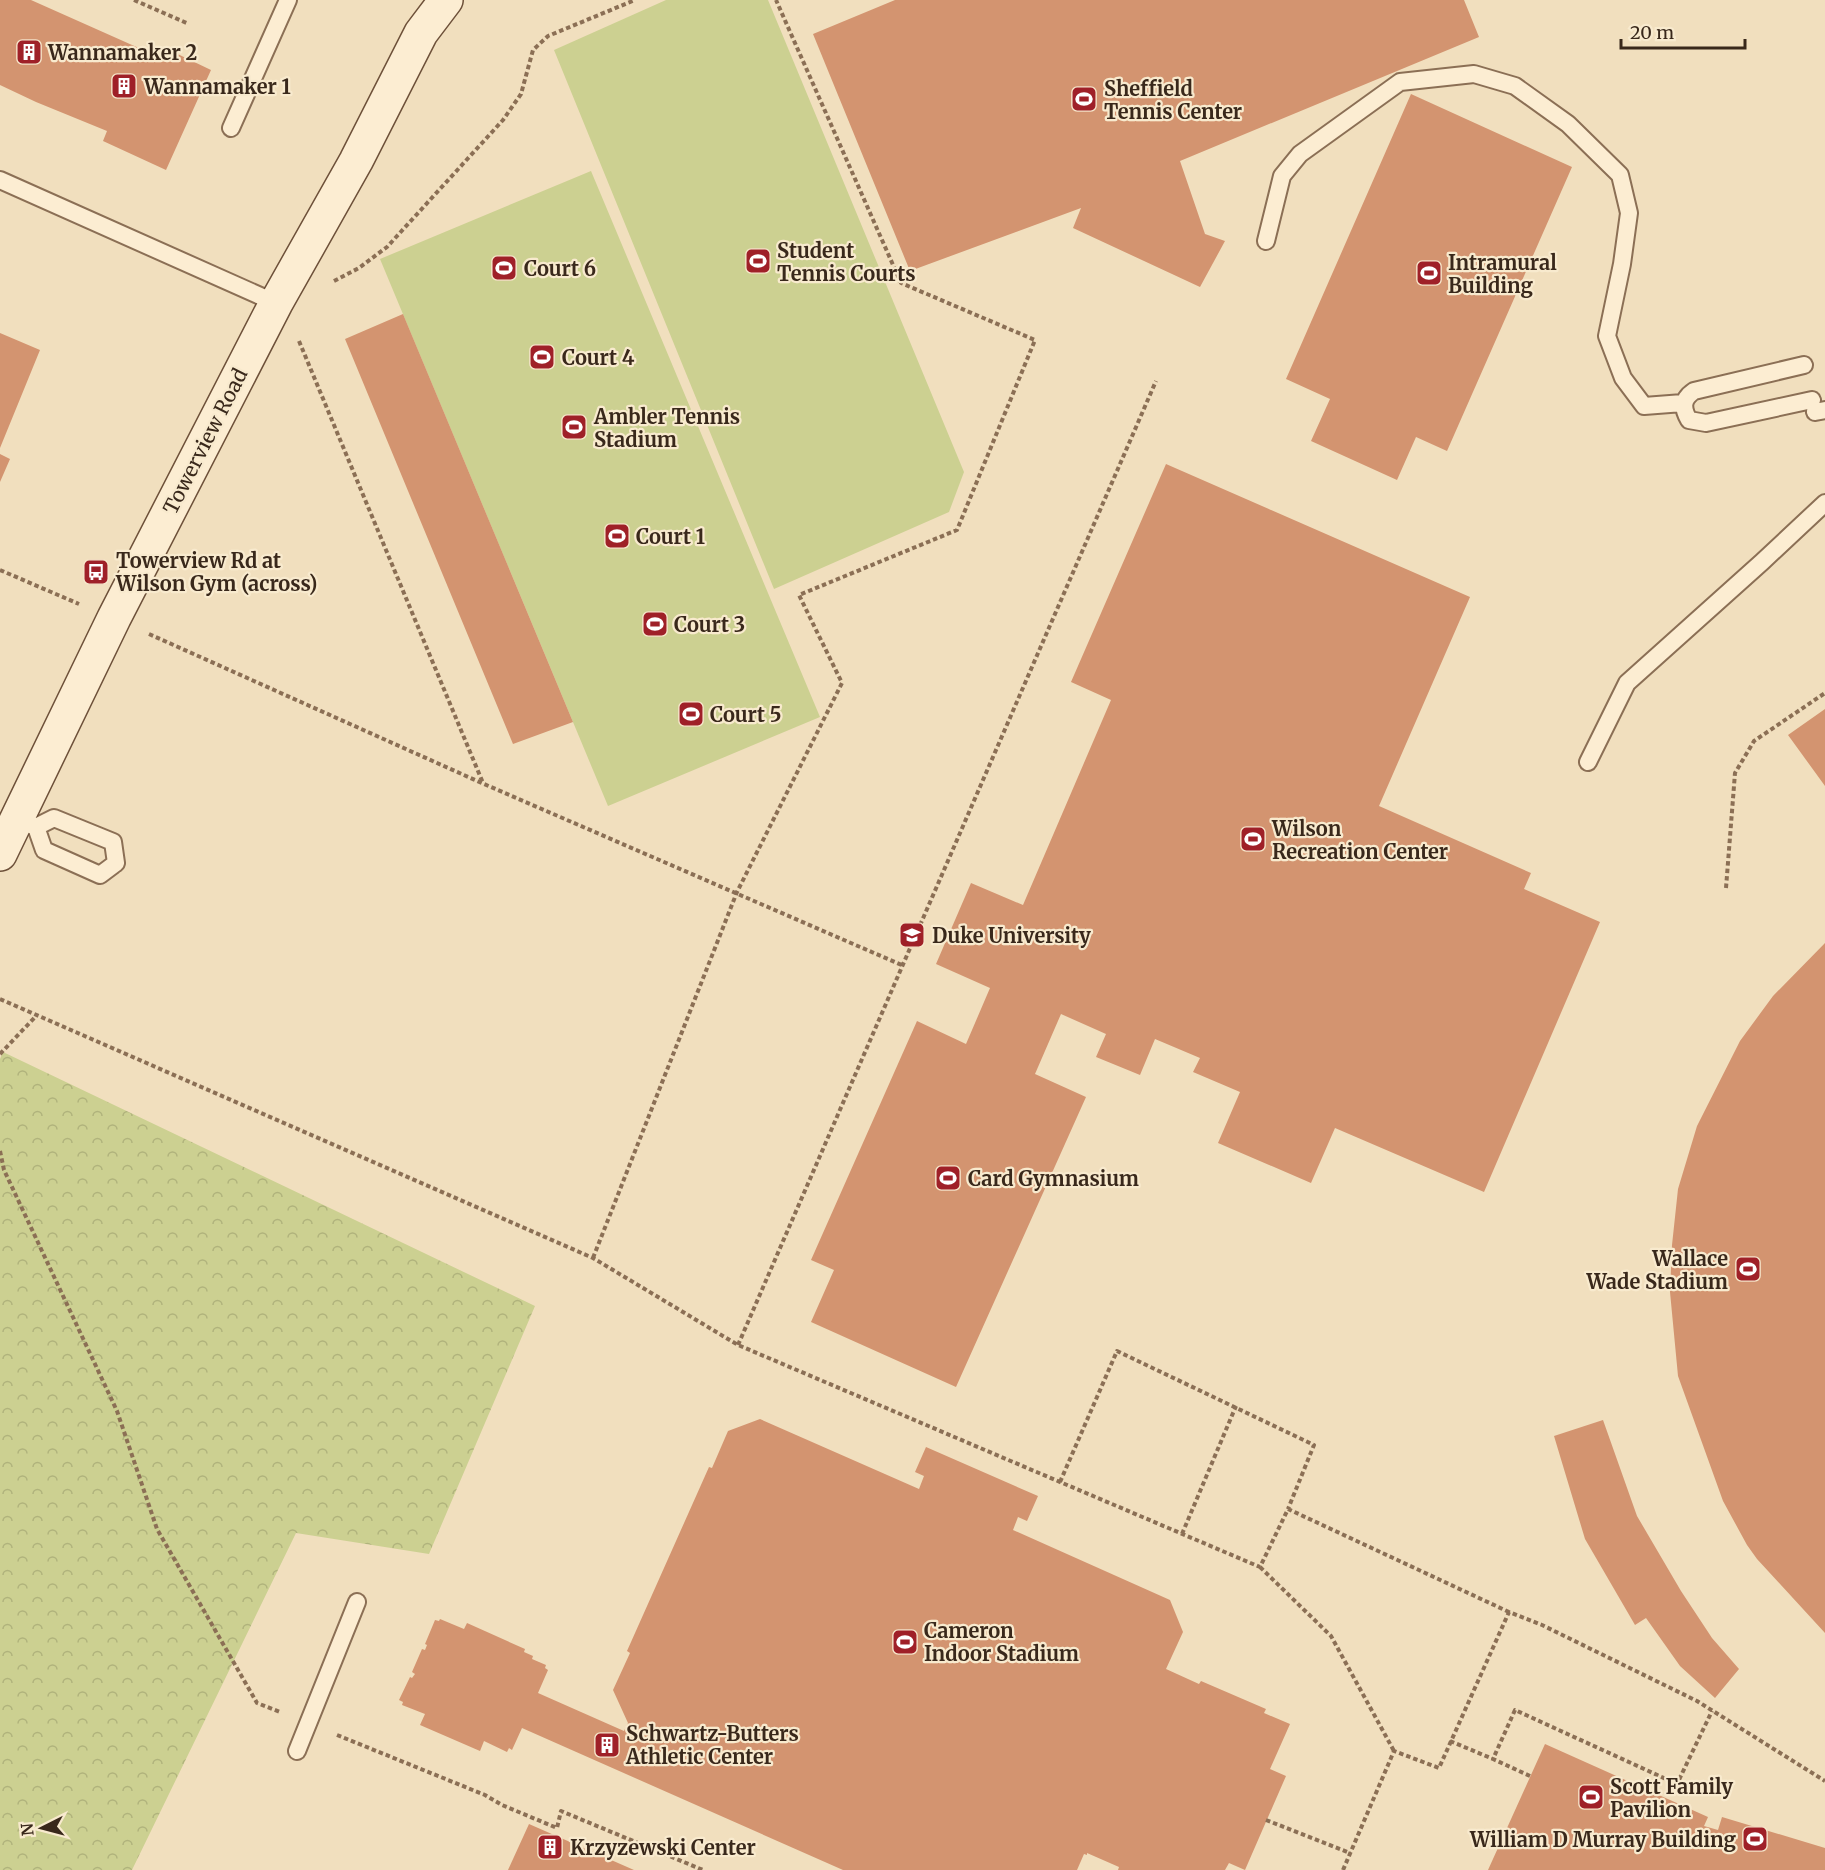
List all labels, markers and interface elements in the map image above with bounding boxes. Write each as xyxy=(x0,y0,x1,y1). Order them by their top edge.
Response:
scale bar xyxy=(1621,12,1746,50)
text: 20 m xyxy=(1630,21,1674,44)
building icon: Wannamaker 2 xyxy=(14,37,44,67)
place label: Wannamaker 2 xyxy=(47,40,197,65)
building icon: Wannamaker 1 xyxy=(109,71,139,101)
place label: Wannamaker 1 xyxy=(143,74,291,99)
place label: Sheffield Tennis Center xyxy=(1104,76,1242,124)
sports icon: Sheffield Tennis Center xyxy=(1069,84,1099,114)
place label: Student Tennis Courts xyxy=(777,238,916,286)
sports icon: Student Tennis Courts xyxy=(743,246,773,276)
place label: Intramural Building xyxy=(1448,250,1557,298)
sports icon: Court 6 xyxy=(489,253,519,283)
place label: Court 6 xyxy=(524,256,596,281)
sports icon: Intramural Building xyxy=(1414,258,1444,288)
sports icon: Court 4 xyxy=(527,342,557,372)
place label: Court 4 xyxy=(562,345,635,370)
street label: Towerview Road xyxy=(157,364,253,518)
place label: Ambler Tennis Stadium xyxy=(593,404,740,452)
sports icon: Ambler Tennis Stadium xyxy=(559,412,589,442)
sports icon: Court 1 xyxy=(602,521,632,551)
place label: Court 1 xyxy=(636,524,705,549)
place label: Towerview Rd at Wilson Gym (across) xyxy=(115,548,317,596)
bus stop icon: Towerview Rd at Wilson Gym (across) xyxy=(81,557,111,587)
sports icon: Court 3 xyxy=(640,609,670,639)
place label: Court 3 xyxy=(674,612,745,637)
sports icon: Court 5 xyxy=(676,699,706,729)
place label: Court 5 xyxy=(710,702,781,727)
place label: Wilson Recreation Center xyxy=(1271,816,1448,864)
sports icon: Wilson Recreation Center xyxy=(1238,824,1268,854)
school or university icon: Duke University xyxy=(897,920,927,950)
place label: Duke University xyxy=(932,923,1091,948)
sports icon: Card Gymnasium xyxy=(933,1163,963,1193)
place label: Card Gymnasium xyxy=(968,1166,1139,1191)
place label: Wallace Wade Stadium xyxy=(1585,1246,1728,1294)
sports icon: Wallace Wade Stadium xyxy=(1733,1254,1763,1284)
place label: Cameron Indoor Stadium xyxy=(924,1618,1079,1666)
sports icon: Cameron Indoor Stadium xyxy=(890,1627,920,1657)
place label: Schwartz-Butters Athletic Center xyxy=(625,1721,799,1769)
building icon: Schwartz-Butters Athletic Center xyxy=(592,1730,622,1760)
place label: Scott Family Pavilion xyxy=(1610,1774,1733,1822)
sports icon: Scott Family Pavilion xyxy=(1576,1782,1606,1812)
north arrow xyxy=(12,1798,72,1858)
text: N xyxy=(16,1822,38,1837)
sports icon: William D Murray Building xyxy=(1740,1824,1770,1854)
place label: William D Murray Building xyxy=(1469,1827,1736,1852)
building icon: Krzyzewski Center xyxy=(535,1832,565,1862)
place label: Krzyzewski Center xyxy=(570,1835,756,1860)

